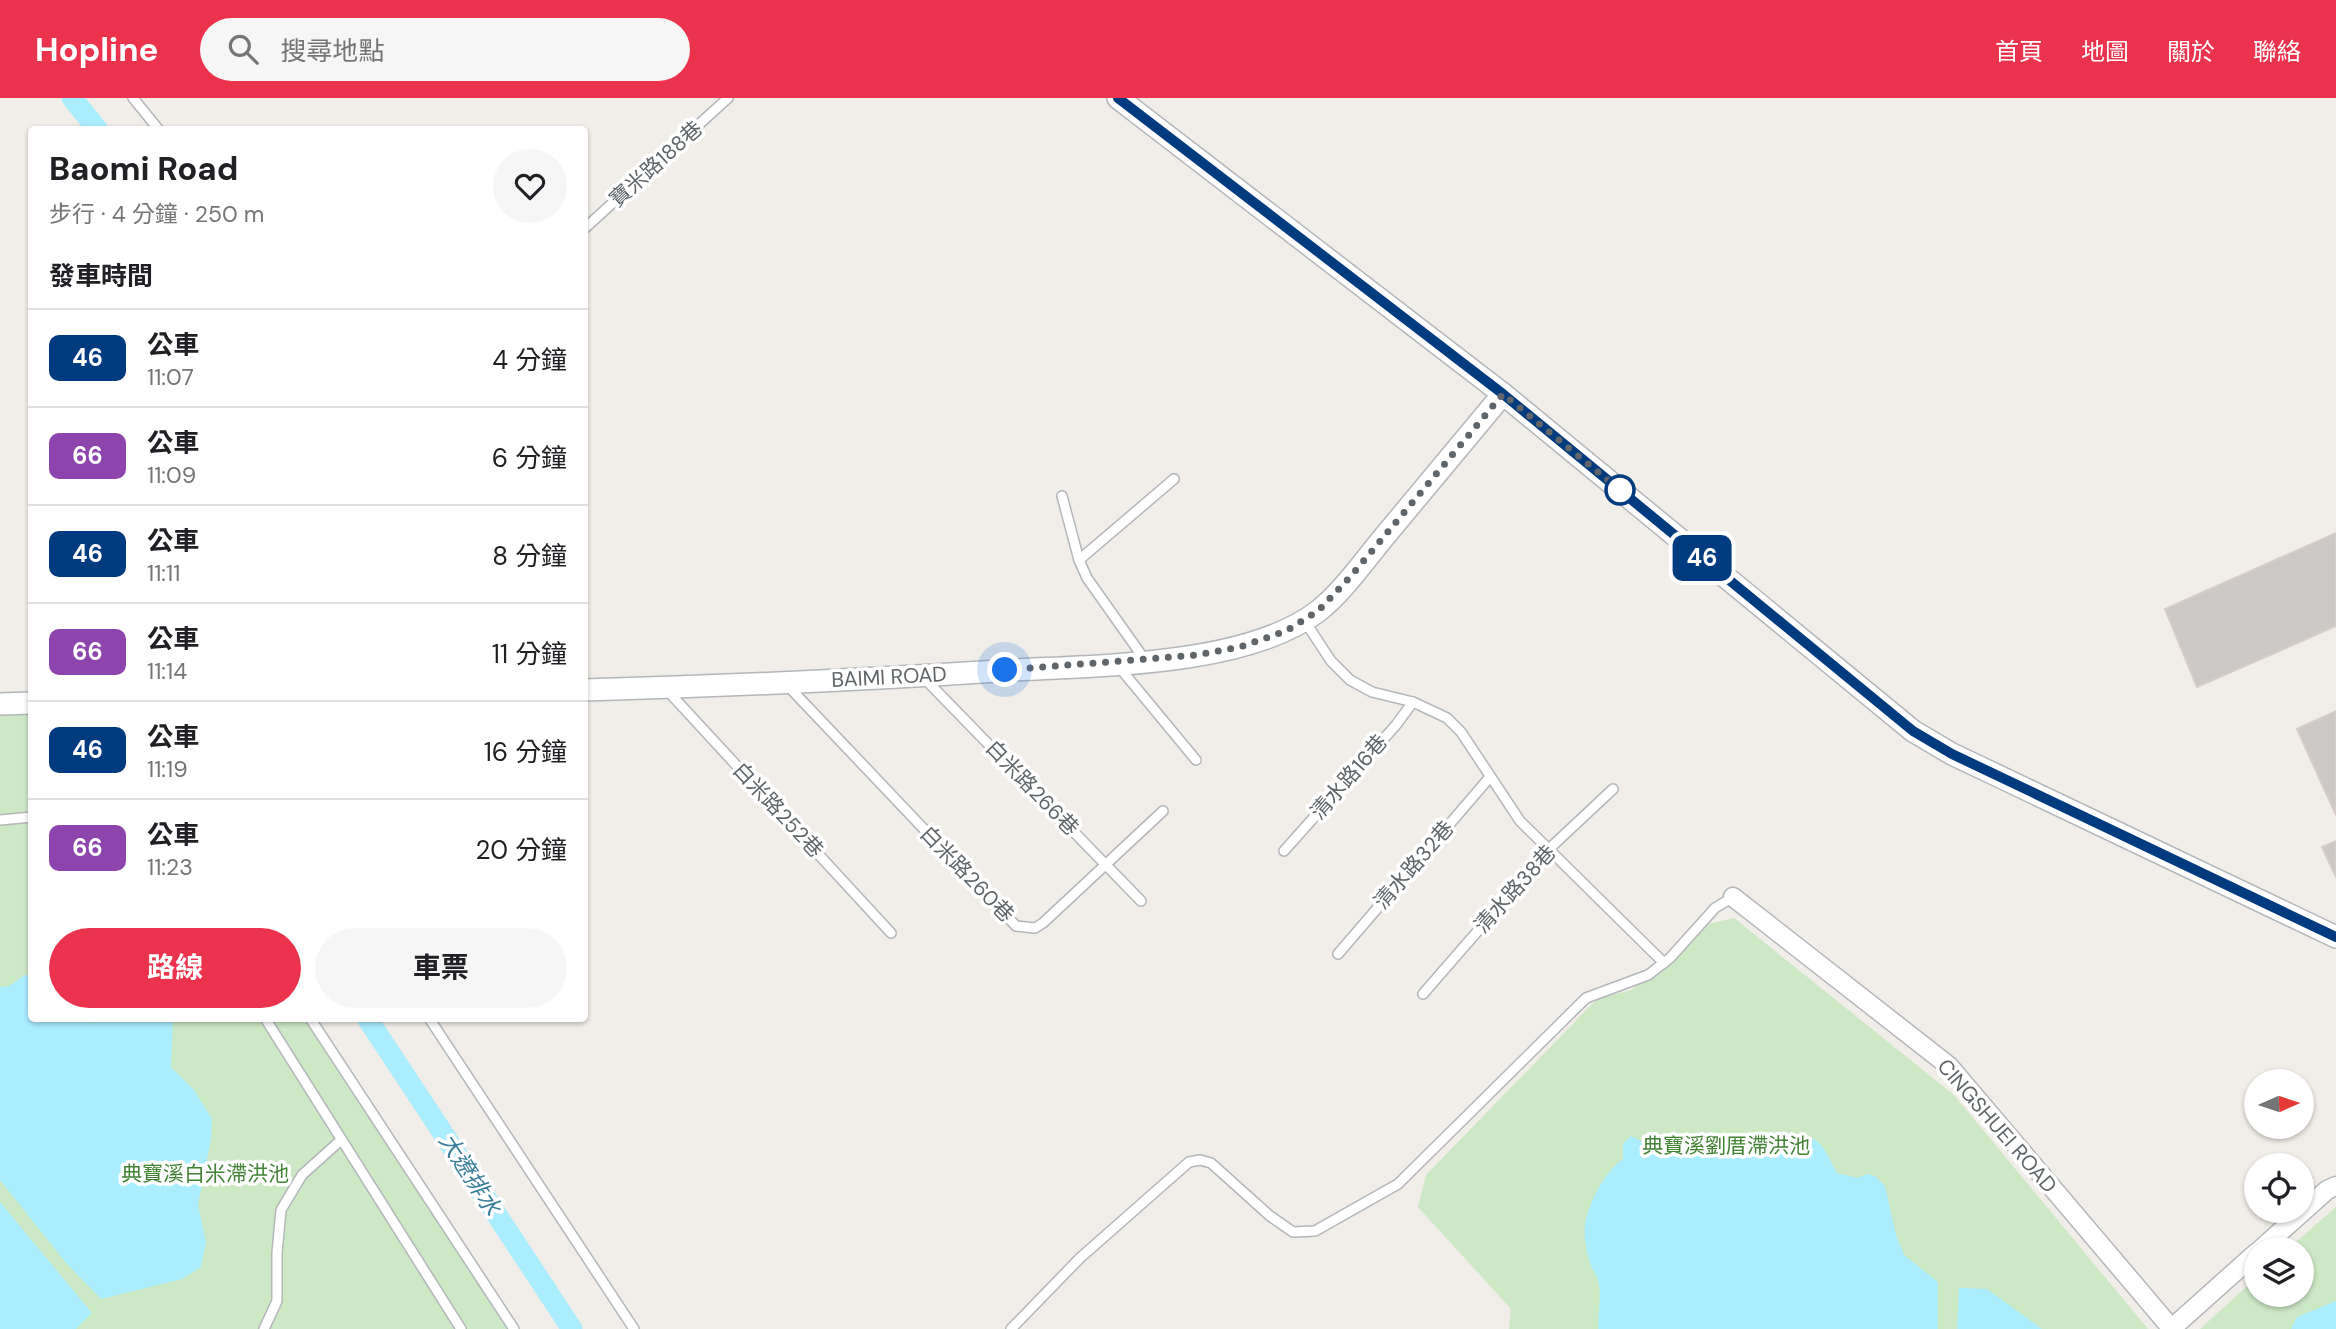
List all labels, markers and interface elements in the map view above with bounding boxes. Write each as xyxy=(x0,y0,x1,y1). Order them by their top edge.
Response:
search box xyxy=(200,18,690,81)
text: Hopline xyxy=(35,28,158,71)
icon: search xyxy=(224,30,262,68)
text: 搜尋地點 xyxy=(280,34,384,68)
text: 首頁 xyxy=(1995,36,2043,67)
text: 地圖 xyxy=(2081,36,2129,67)
text: 關於 xyxy=(2167,36,2215,67)
text: 聯絡 xyxy=(2253,36,2301,67)
street label: 寶米路188巷 xyxy=(603,115,709,213)
text: Baomi Road xyxy=(49,147,238,190)
button: heart xyxy=(493,149,567,223)
text: 步行 · 4 分鐘 · 250 m xyxy=(49,199,264,229)
text: 發車時間 xyxy=(49,259,153,293)
text: 公車 xyxy=(147,328,199,362)
text: 46 xyxy=(72,342,103,373)
text: 4 分鐘 xyxy=(492,343,567,377)
text: 11:07 xyxy=(147,362,194,392)
text: 公車 xyxy=(147,426,199,460)
text: 66 xyxy=(72,440,103,471)
text: 6 分鐘 xyxy=(492,441,567,475)
text: 11:09 xyxy=(147,460,196,490)
unlabelled marker xyxy=(1605,475,1635,505)
text: 公車 xyxy=(147,524,199,558)
line badge: 46 xyxy=(1670,535,1734,581)
text: 46 xyxy=(72,538,103,569)
text: 8 分鐘 xyxy=(492,539,567,573)
text: 46 xyxy=(1687,542,1717,573)
text: 11:11 xyxy=(147,558,180,588)
text: 公車 xyxy=(147,622,199,656)
text: 66 xyxy=(72,636,103,667)
text: 11 分鐘 xyxy=(492,637,567,671)
your location xyxy=(987,652,1022,687)
text: 11:14 xyxy=(147,656,187,686)
street label: BAIMI ROAD xyxy=(831,660,947,694)
text: 公車 xyxy=(147,720,199,754)
street label: 清水路16巷 xyxy=(1304,729,1394,825)
text: 46 xyxy=(72,734,103,765)
street label: 白米路266巷 xyxy=(979,734,1085,842)
text: 16 分鐘 xyxy=(484,735,567,769)
text: 11:19 xyxy=(147,754,188,784)
street label: 白米路252巷 xyxy=(727,756,829,864)
street label: 清水路32巷 xyxy=(1368,815,1460,915)
text: 公車 xyxy=(147,818,199,852)
street label: 白米路260巷 xyxy=(914,820,1020,928)
text: 66 xyxy=(72,832,103,863)
text: 20 分鐘 xyxy=(476,833,567,867)
street label: 清水路38巷 xyxy=(1468,839,1562,939)
text: 11:23 xyxy=(147,852,193,882)
button: 路線 xyxy=(49,928,301,1008)
button: 車票 xyxy=(315,928,567,1008)
street label: CINGSHUEI ROAD xyxy=(1931,1053,2063,1199)
north arrow xyxy=(2244,1069,2314,1139)
map controls xyxy=(2244,1069,2314,1307)
water label: 大遼排水 xyxy=(432,1127,508,1222)
park label: 典寶溪劉厝滯洪池 xyxy=(1642,1132,1810,1160)
button: locate xyxy=(2244,1153,2314,1223)
park label: 典寶溪白米滯洪池 xyxy=(121,1160,289,1188)
button: layers xyxy=(2244,1237,2314,1307)

